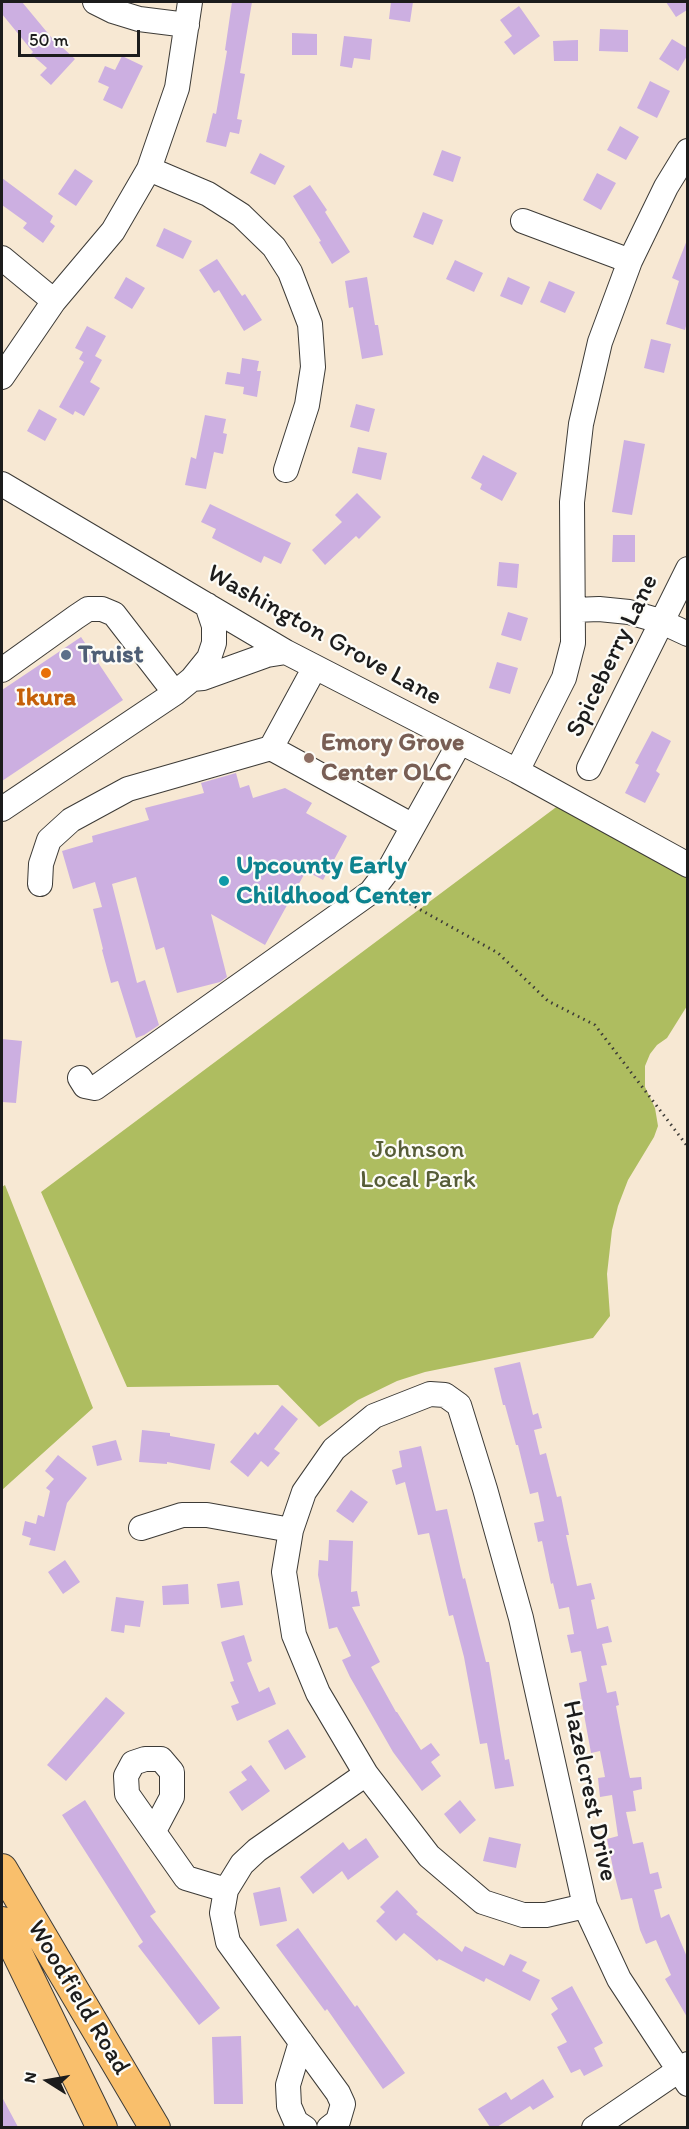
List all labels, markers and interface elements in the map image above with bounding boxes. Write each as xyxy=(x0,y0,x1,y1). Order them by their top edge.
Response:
scale bar xyxy=(21,18,142,56)
text: 50 m xyxy=(29,29,69,51)
street label: Washington Grove Lane xyxy=(201,558,447,714)
street label: Spiceberry Lane xyxy=(560,569,666,743)
place label: Truist xyxy=(78,639,143,671)
marker: Truist xyxy=(59,648,73,662)
marker: Ikura xyxy=(39,666,53,680)
place label: Ikura xyxy=(16,682,76,714)
place label: Emory Grove Center OLC xyxy=(321,727,464,788)
marker: Emory Grove Center OLC xyxy=(302,751,316,765)
place label: Upcounty Early Childhood Center xyxy=(236,850,431,912)
marker: Upcounty Early Childhood Center xyxy=(217,874,231,888)
park label: Johnson Local Park xyxy=(360,1134,476,1196)
street label: Hazelcrest Drive xyxy=(555,1698,623,1884)
street label: Woodfield Road xyxy=(20,1915,136,2081)
north arrow xyxy=(18,2051,78,2111)
text: N xyxy=(19,2070,40,2085)

